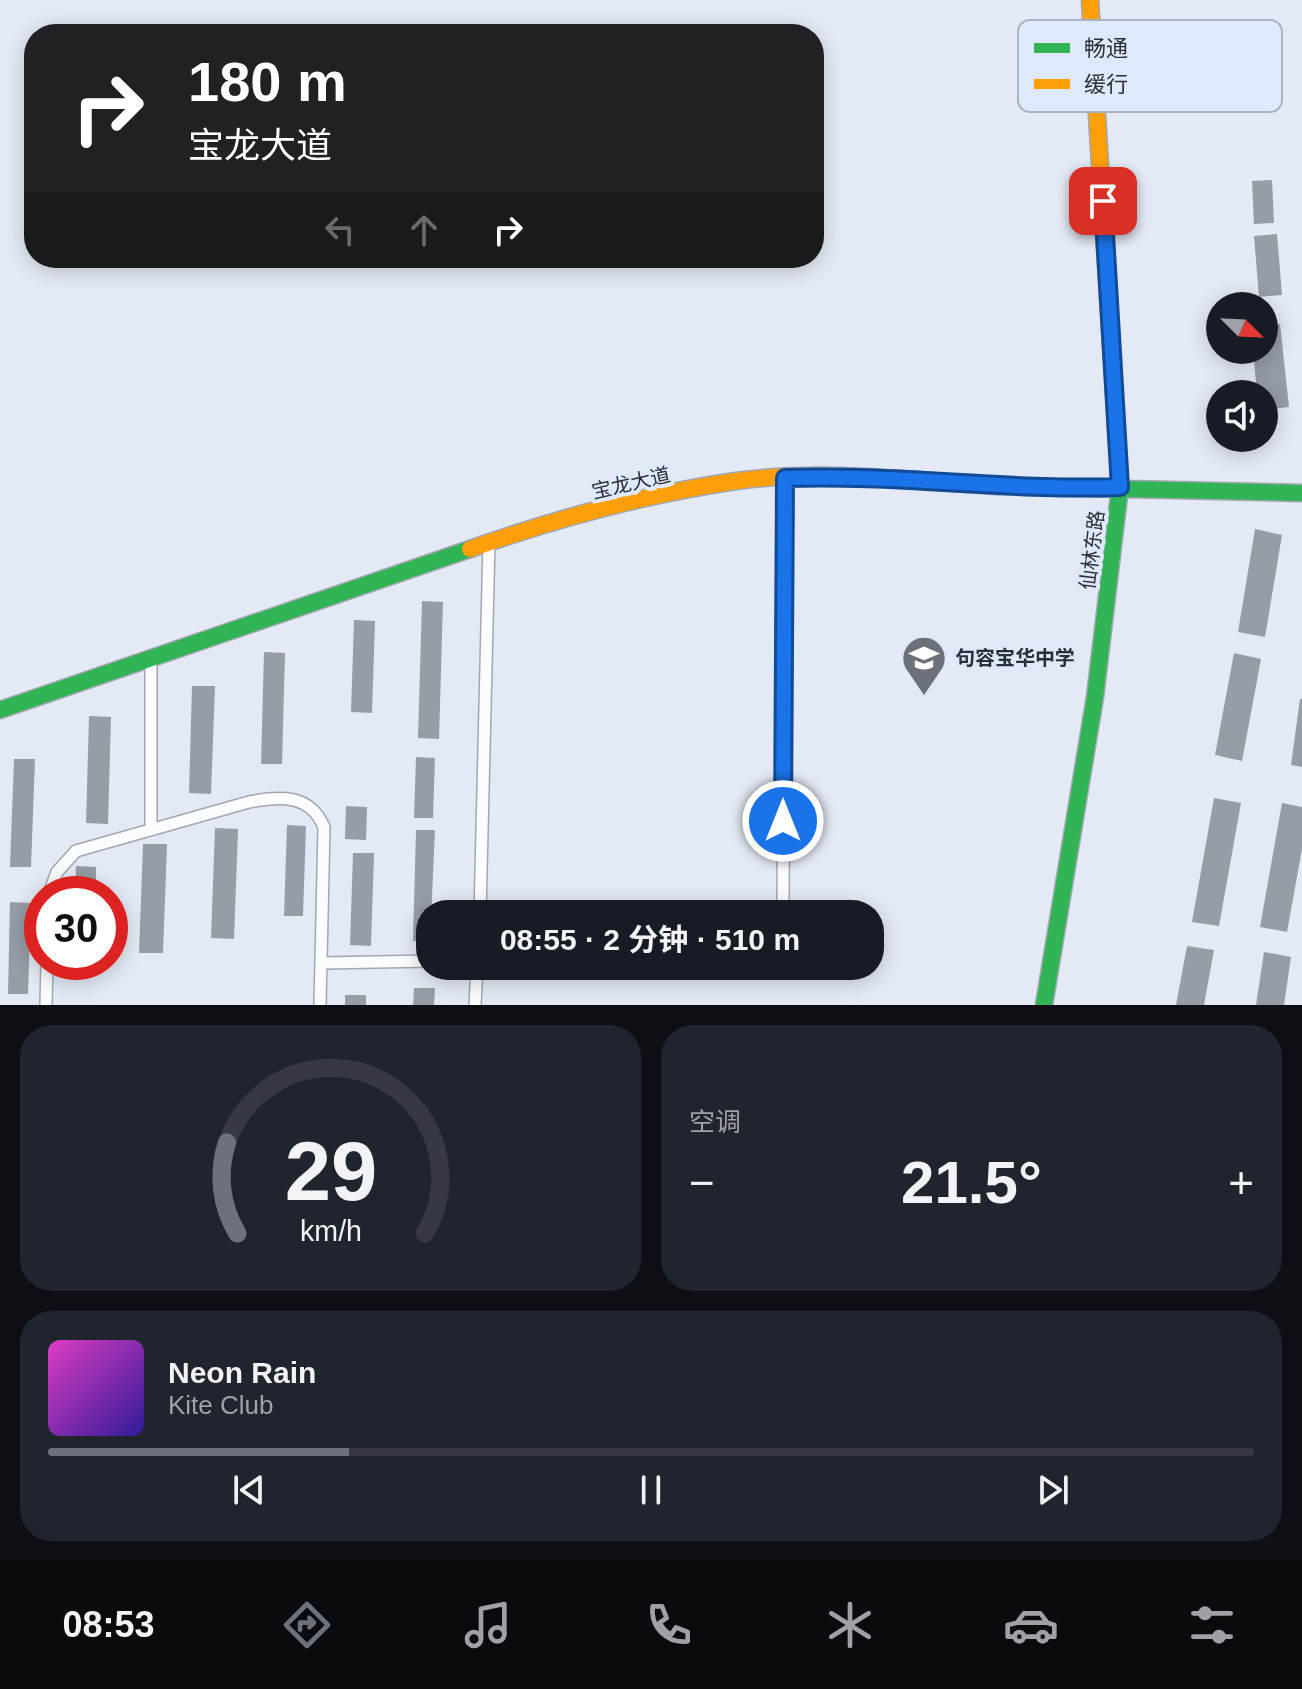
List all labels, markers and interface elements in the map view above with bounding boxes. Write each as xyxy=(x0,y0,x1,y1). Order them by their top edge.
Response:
legend xyxy=(1018,20,1282,112)
text: 畅通 xyxy=(1084,36,1128,61)
text: 180 m xyxy=(188,50,347,113)
icon: right xyxy=(56,56,160,160)
text: 缓行 xyxy=(1084,72,1128,97)
text: 宝龙大道 xyxy=(188,125,332,166)
pin xyxy=(1069,167,1137,235)
icon: arrive xyxy=(1081,179,1125,223)
icon: left xyxy=(318,208,362,252)
icon: ahead xyxy=(402,208,446,252)
icon: right xyxy=(486,208,530,252)
north arrow xyxy=(1206,292,1278,364)
map controls xyxy=(1206,292,1278,452)
button: sound xyxy=(1206,380,1278,452)
street label: 宝龙大道 xyxy=(590,463,672,503)
street label: 仙林东路 xyxy=(1076,509,1108,591)
school or university icon: 句容宝华中学 xyxy=(900,634,948,697)
place label: 句容宝华中学 xyxy=(955,647,1075,669)
position arrow xyxy=(741,779,825,863)
speed limit sign: 30 xyxy=(24,876,128,980)
text: 08:55 · 2 分钟 · 510 m xyxy=(500,923,800,956)
text: 空调 xyxy=(689,1107,741,1137)
text: 29 xyxy=(284,1125,377,1218)
text: 21.5° xyxy=(901,1149,1042,1216)
text: − xyxy=(689,1158,715,1207)
text: + xyxy=(1228,1158,1254,1207)
text: km/h xyxy=(300,1215,361,1247)
text: Neon Rain xyxy=(168,1356,316,1389)
text: Kite Club xyxy=(168,1390,274,1420)
icon: previous xyxy=(227,1468,271,1512)
icon: pause xyxy=(629,1468,673,1512)
icon: next xyxy=(1031,1468,1075,1512)
icon: directions xyxy=(279,1597,335,1653)
icon: music xyxy=(460,1597,516,1653)
icon: phone xyxy=(641,1597,697,1653)
icon: climate xyxy=(822,1597,878,1653)
icon: car xyxy=(1003,1597,1059,1653)
icon: filters xyxy=(1184,1597,1240,1653)
text: 08:53 xyxy=(62,1604,155,1645)

